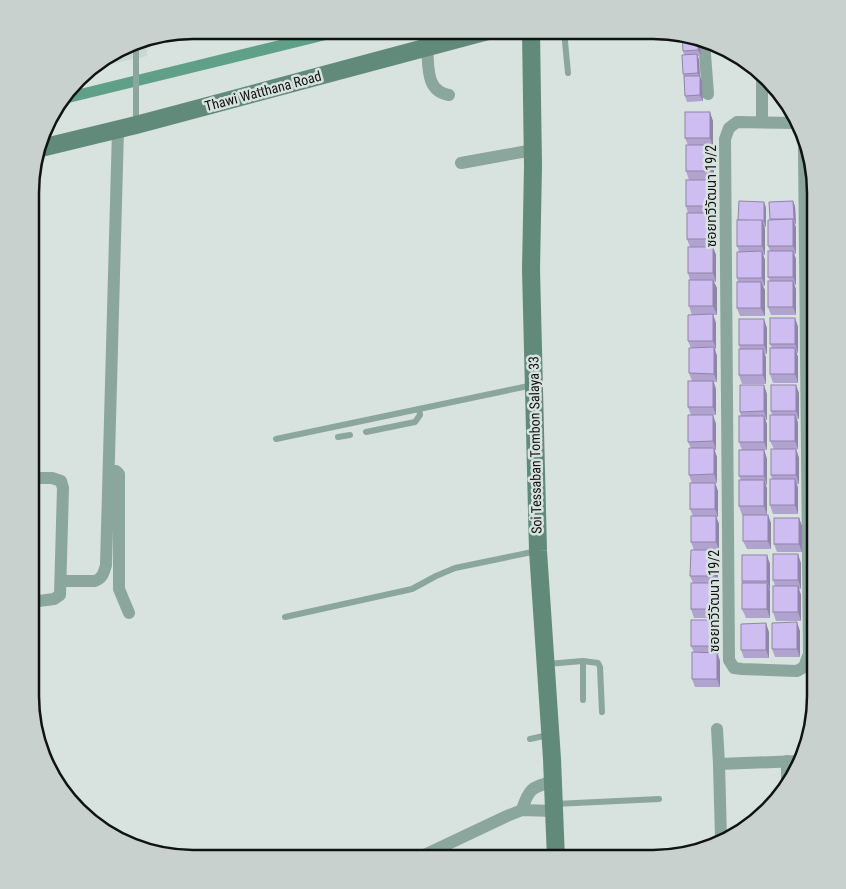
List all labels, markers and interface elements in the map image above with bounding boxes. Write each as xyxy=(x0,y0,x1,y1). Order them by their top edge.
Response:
street label: Thawi Watthana Road xyxy=(203,68,323,114)
street label: ซอยทวีวัฒนา 19/2 xyxy=(703,145,719,247)
street label: Soi Tessaban Tombon Salaya 33 xyxy=(525,356,545,534)
street label: ซอยทวีวัฒนา 19/2 xyxy=(706,550,722,652)

